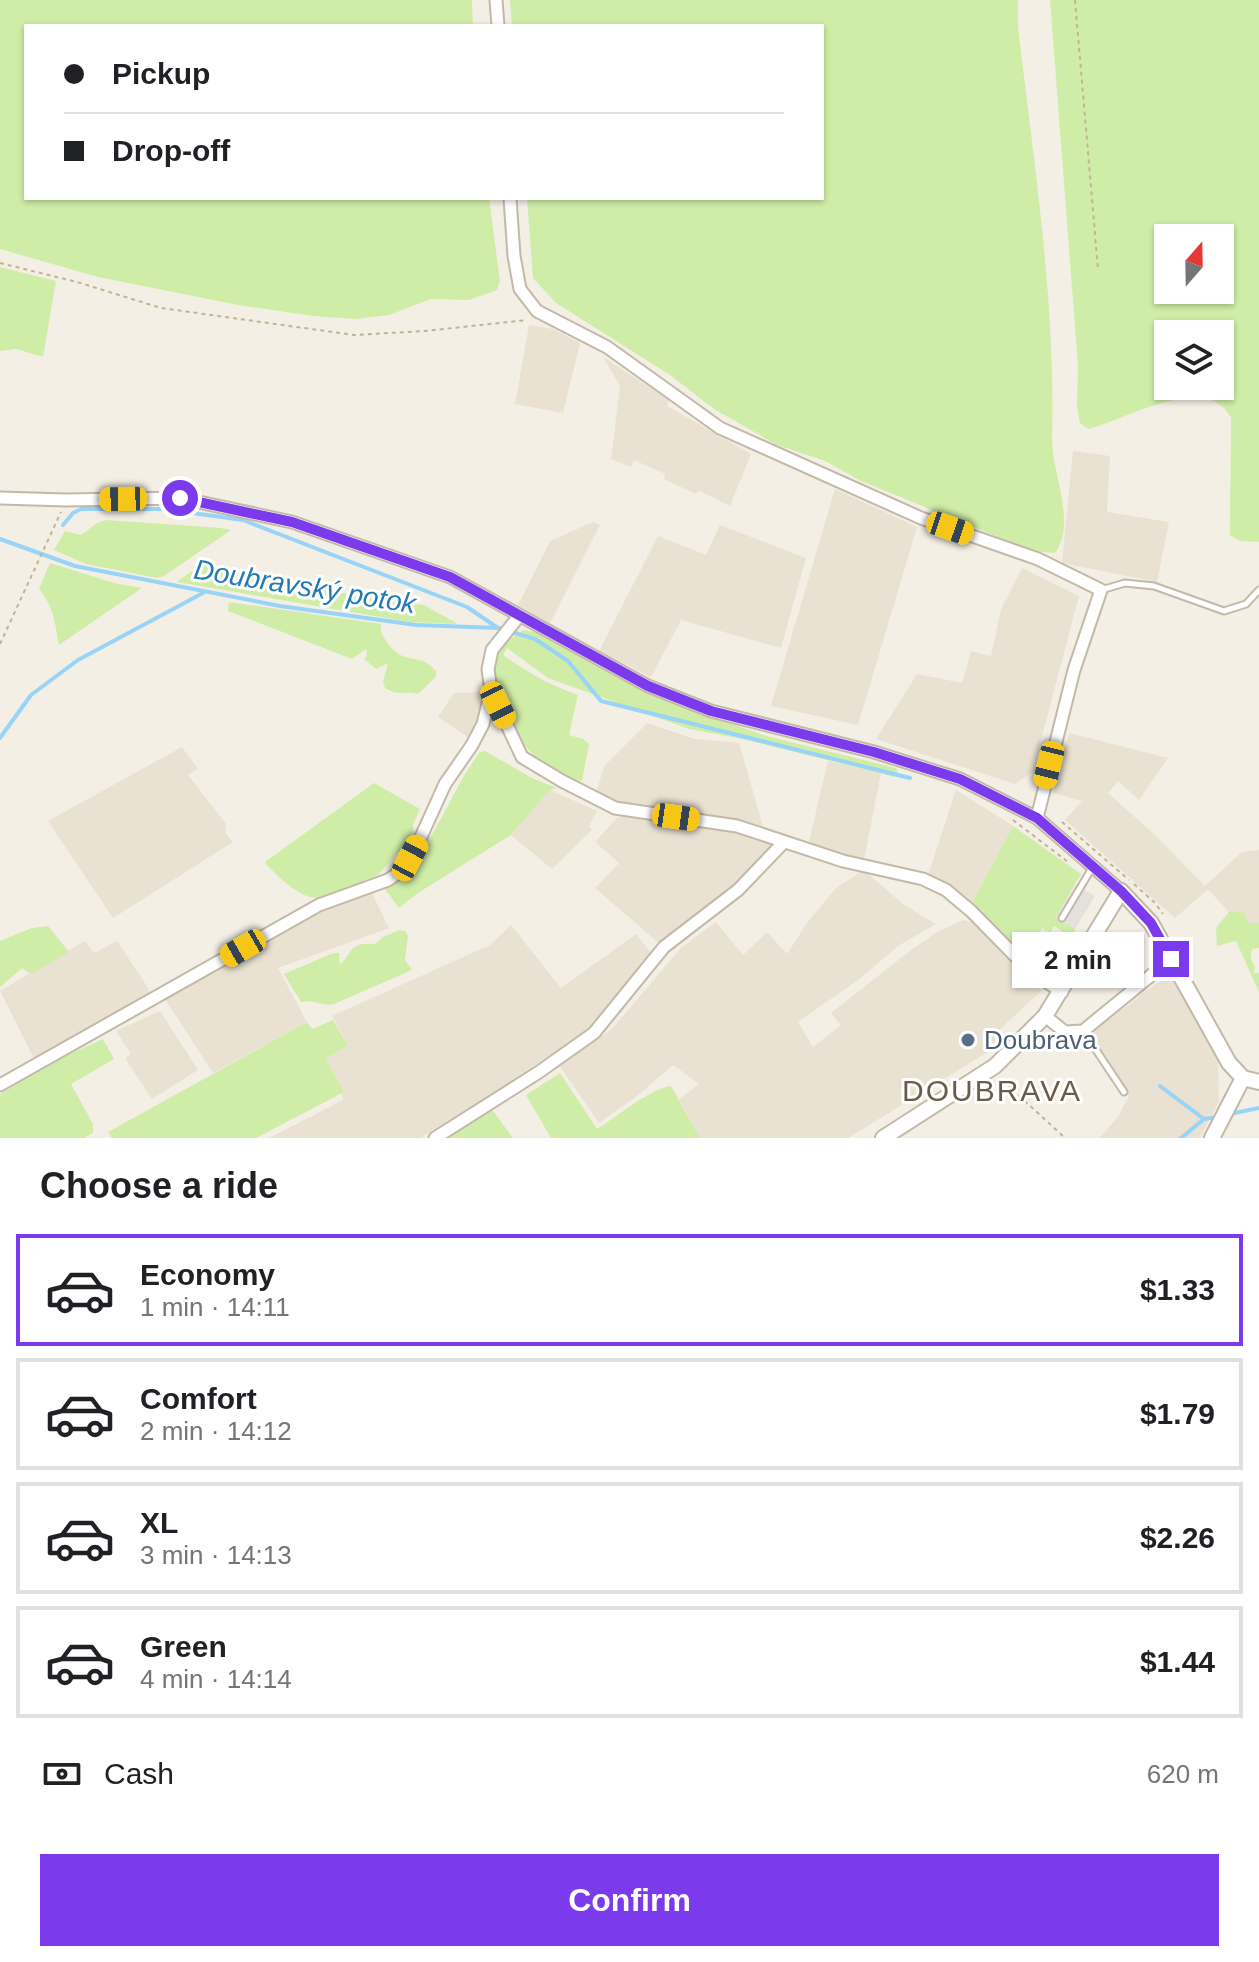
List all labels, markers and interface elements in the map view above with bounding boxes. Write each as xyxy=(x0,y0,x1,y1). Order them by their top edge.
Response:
text: Pickup xyxy=(112,57,210,90)
text: Drop-off xyxy=(112,134,230,167)
north arrow xyxy=(1154,224,1234,304)
map controls xyxy=(1154,224,1234,400)
button: layers xyxy=(1154,320,1234,400)
route start xyxy=(162,480,198,516)
car xyxy=(99,487,147,511)
car xyxy=(923,509,977,547)
water label: Doubravský potok xyxy=(192,554,420,620)
car xyxy=(477,678,519,732)
car xyxy=(1032,739,1066,791)
car xyxy=(651,802,701,832)
car xyxy=(388,831,432,885)
car xyxy=(216,926,270,970)
callout: 2 min xyxy=(1011,931,1143,987)
route end xyxy=(1153,941,1189,977)
text: 2 min xyxy=(1044,945,1112,975)
place label: Doubrava xyxy=(984,1025,1097,1055)
marker: Doubrava xyxy=(959,1031,977,1049)
district label: DOUBRAVA xyxy=(902,1074,1082,1107)
text: Choose a ride xyxy=(40,1165,278,1206)
icon: car xyxy=(44,1254,116,1326)
text: Economy xyxy=(140,1258,275,1291)
text: $1.33 xyxy=(1140,1273,1215,1306)
text: 1 min · 14:11 xyxy=(140,1292,290,1322)
icon: car xyxy=(44,1378,116,1450)
text: Comfort xyxy=(140,1382,257,1415)
text: $1.79 xyxy=(1140,1397,1215,1430)
text: 2 min · 14:12 xyxy=(140,1416,292,1446)
icon: car xyxy=(44,1502,116,1574)
text: XL xyxy=(140,1506,178,1539)
text: $2.26 xyxy=(1140,1521,1215,1554)
text: 3 min · 14:13 xyxy=(140,1540,292,1570)
icon: car xyxy=(44,1626,116,1698)
text: Green xyxy=(140,1630,227,1663)
text: $1.44 xyxy=(1140,1645,1215,1678)
text: 4 min · 14:14 xyxy=(140,1664,292,1694)
icon: cash xyxy=(40,1752,84,1796)
text: Cash xyxy=(104,1757,174,1790)
text: 620 m xyxy=(1147,1759,1219,1789)
button: Confirm xyxy=(40,1854,1219,1946)

